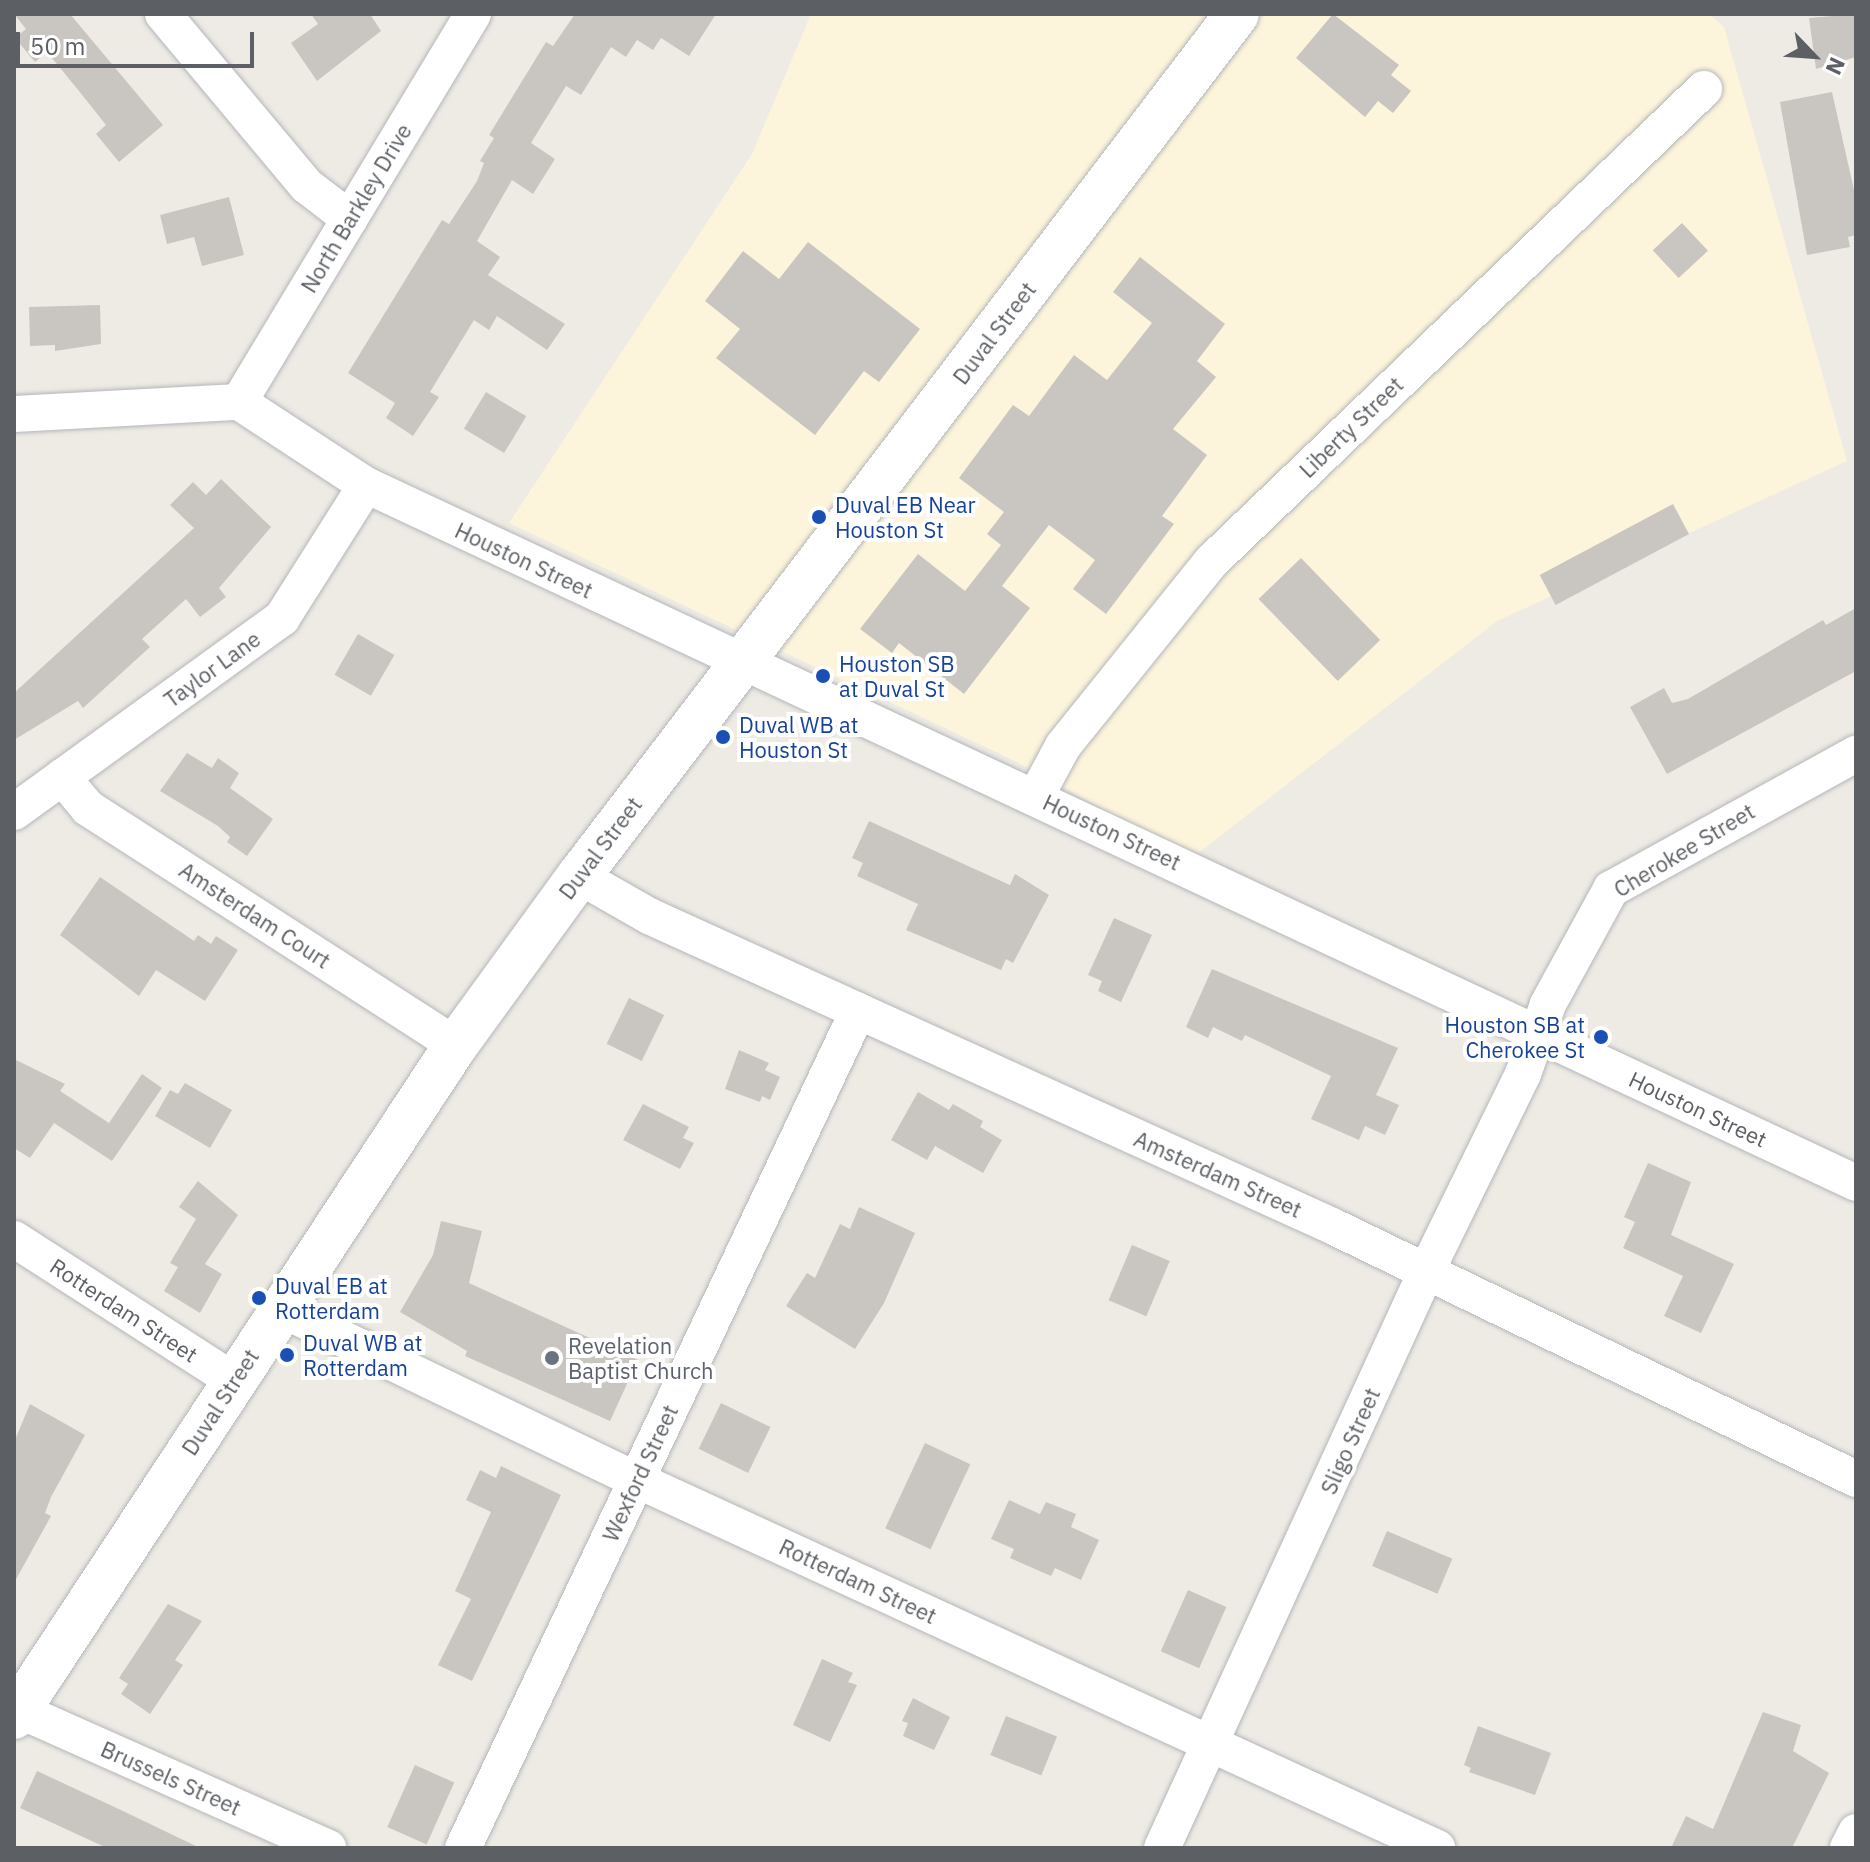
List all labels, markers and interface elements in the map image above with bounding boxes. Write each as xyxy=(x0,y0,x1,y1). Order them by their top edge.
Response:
scale bar xyxy=(20,16,258,66)
north arrow xyxy=(1774,16,1854,96)
text: 50 m xyxy=(30,30,85,62)
text: N xyxy=(1820,53,1853,80)
street label: North Barkley Drive xyxy=(295,119,417,297)
street label: Duval Street xyxy=(947,277,1041,389)
street label: Liberty Street xyxy=(1294,371,1408,483)
place label: Duval EB Near Houston St xyxy=(835,491,976,542)
marker: Duval EB Near Houston St xyxy=(810,508,828,526)
street label: Houston Street xyxy=(451,517,597,603)
street label: Taylor Lane xyxy=(159,625,265,713)
place label: Houston SB at Duval St xyxy=(839,650,955,702)
marker: Houston SB at Duval St xyxy=(814,667,832,685)
place label: Duval WB at Houston St xyxy=(739,711,858,762)
marker: Duval WB at Houston St xyxy=(714,728,732,746)
street label: Houston Street xyxy=(1039,789,1185,875)
street label: Duval Street xyxy=(553,792,647,904)
street label: Cherokee Street xyxy=(1609,798,1759,902)
street label: Amsterdam Court xyxy=(175,856,335,974)
place label: Houston SB at Cherokee St xyxy=(1445,1011,1585,1062)
marker: Houston SB at Cherokee St xyxy=(1592,1028,1610,1046)
street label: Houston Street xyxy=(1625,1066,1771,1152)
street label: Amsterdam Street xyxy=(1130,1125,1306,1223)
street label: Rotterdam Street xyxy=(45,1252,203,1368)
place label: Duval EB at Rotterdam xyxy=(275,1272,388,1324)
marker: Duval EB at Rotterdam xyxy=(250,1289,268,1307)
place label: Duval WB at Rotterdam xyxy=(303,1329,422,1380)
place label: Revelation Baptist Church xyxy=(568,1332,714,1384)
street label: Duval Street xyxy=(176,1344,264,1460)
marker: Duval WB at Rotterdam xyxy=(278,1346,296,1364)
marker: Revelation Baptist Church xyxy=(543,1349,561,1367)
street label: Sligo Street xyxy=(1315,1384,1385,1498)
street label: Wexford Street xyxy=(597,1400,683,1546)
street label: Rotterdam Street xyxy=(775,1533,941,1629)
street label: Brussels Street xyxy=(97,1735,245,1821)

